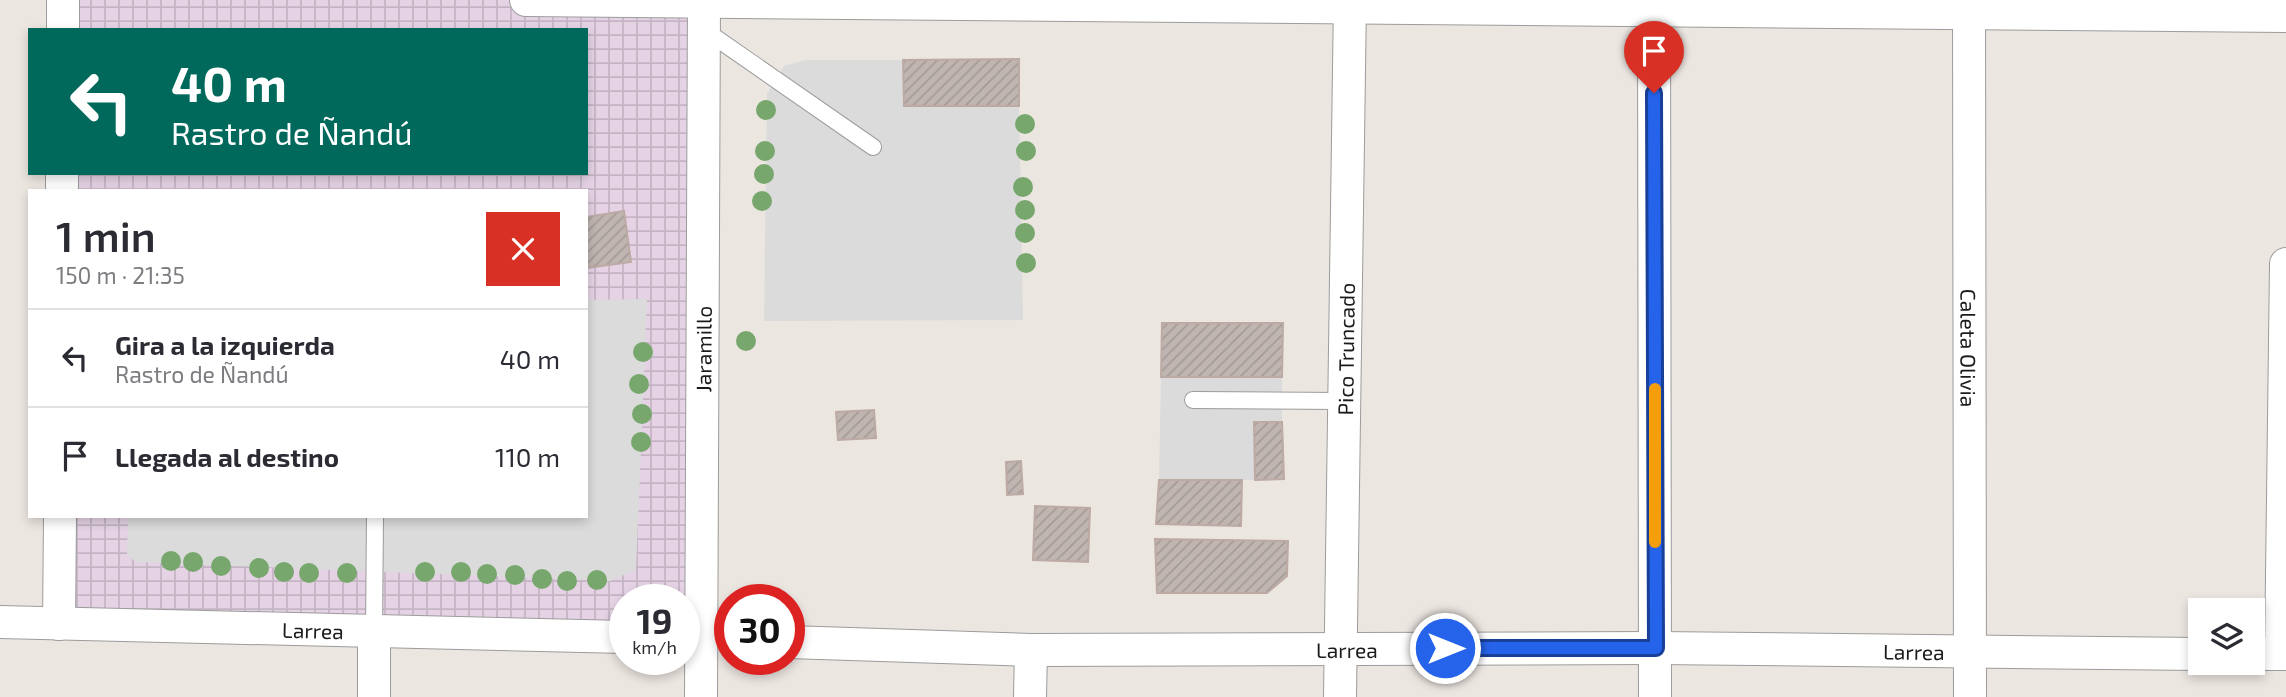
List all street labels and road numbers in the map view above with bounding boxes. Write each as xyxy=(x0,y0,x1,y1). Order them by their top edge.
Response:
street label: Pico Truncado xyxy=(1332,283,1358,415)
street label: Caleta Olivia xyxy=(1957,289,1982,407)
street label: Jaramillo xyxy=(690,306,715,392)
street label: Larrea xyxy=(282,616,344,643)
street label: Larrea xyxy=(1316,636,1378,662)
street label: Larrea xyxy=(1883,638,1945,664)

